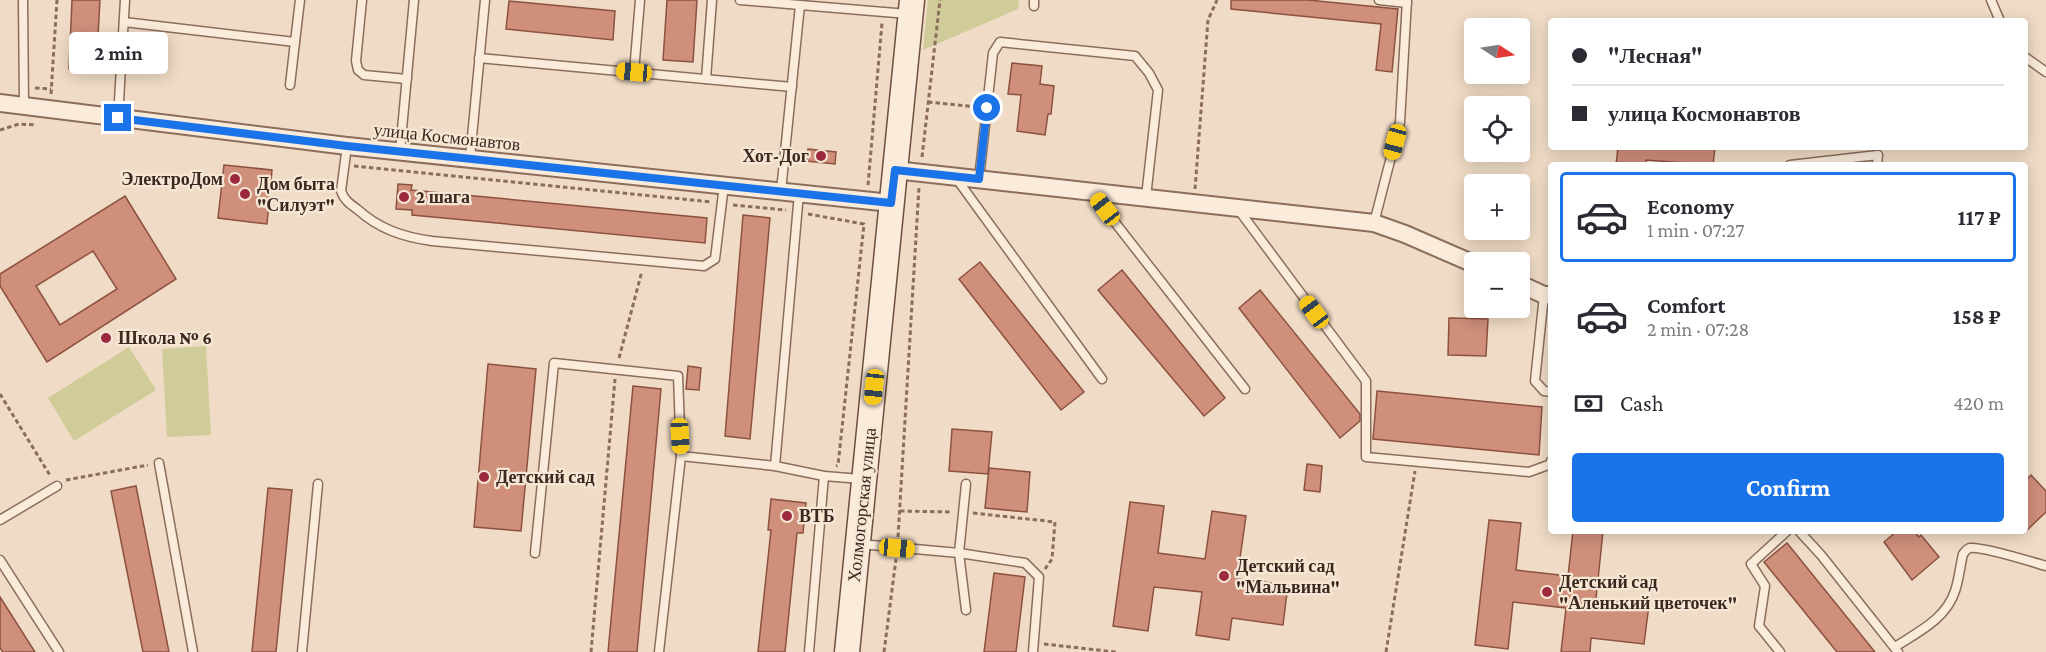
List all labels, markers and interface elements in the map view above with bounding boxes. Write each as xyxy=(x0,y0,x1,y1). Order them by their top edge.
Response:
north arrow xyxy=(1464,18,1530,84)
map controls xyxy=(1464,18,1530,318)
callout: 2 min xyxy=(68,31,168,73)
text: 2 min xyxy=(94,42,143,64)
text: "Лесная" xyxy=(1608,43,1702,68)
car xyxy=(615,61,653,83)
route start xyxy=(973,94,1000,121)
button: locate xyxy=(1464,96,1530,162)
text: улица Космонавтов xyxy=(1608,101,1801,126)
route end xyxy=(104,104,131,131)
street label: улица Космонавтов xyxy=(373,119,521,155)
car xyxy=(1382,122,1408,162)
place label: Хот-Дог xyxy=(743,146,809,166)
marker: Хот-Дог xyxy=(814,149,828,163)
place label: ЭлектроДом xyxy=(121,169,223,189)
marker: ЭлектроДом xyxy=(228,172,242,186)
place label: Дом быта "Силуэт" xyxy=(257,174,335,215)
button: + xyxy=(1464,174,1530,240)
marker: Дом быта "Силуэт" xyxy=(238,187,252,201)
place label: 2 шага xyxy=(416,187,470,207)
car xyxy=(1087,189,1123,229)
marker: 2 шага xyxy=(397,190,411,204)
icon: car xyxy=(1575,190,1629,244)
text: Economy xyxy=(1647,194,1734,219)
text: 117 ₽ xyxy=(1957,205,2001,230)
text: 1 min · 07:27 xyxy=(1647,219,1745,241)
button: − xyxy=(1464,252,1530,318)
icon: car xyxy=(1575,289,1629,343)
car xyxy=(1296,292,1332,332)
text: Comfort xyxy=(1647,293,1725,318)
text: 158 ₽ xyxy=(1953,304,2001,329)
text: 2 min · 07:28 xyxy=(1647,318,1749,340)
place label: Школа № 6 xyxy=(118,328,212,348)
marker: Школа № 6 xyxy=(99,331,113,345)
car xyxy=(863,368,885,406)
icon: cash xyxy=(1572,387,1605,420)
text: Cash xyxy=(1620,391,1664,416)
text: 420 m xyxy=(1953,392,2004,414)
car xyxy=(670,418,690,454)
street label: Холмогорская улица xyxy=(844,427,880,583)
button: Confirm xyxy=(1572,453,2004,522)
place label: Детский сад xyxy=(496,467,595,487)
marker: Детский сад xyxy=(477,470,491,484)
place label: ВТБ xyxy=(799,506,835,526)
marker: ВТБ xyxy=(780,509,794,523)
car xyxy=(878,537,916,559)
place label: Детский сад "Мальвина" xyxy=(1236,556,1340,597)
marker: Детский сад "Мальвина" xyxy=(1217,569,1231,583)
place label: Детский сад "Аленький цветочек" xyxy=(1559,572,1737,613)
marker: Детский сад "Аленький цветочек" xyxy=(1540,585,1554,599)

